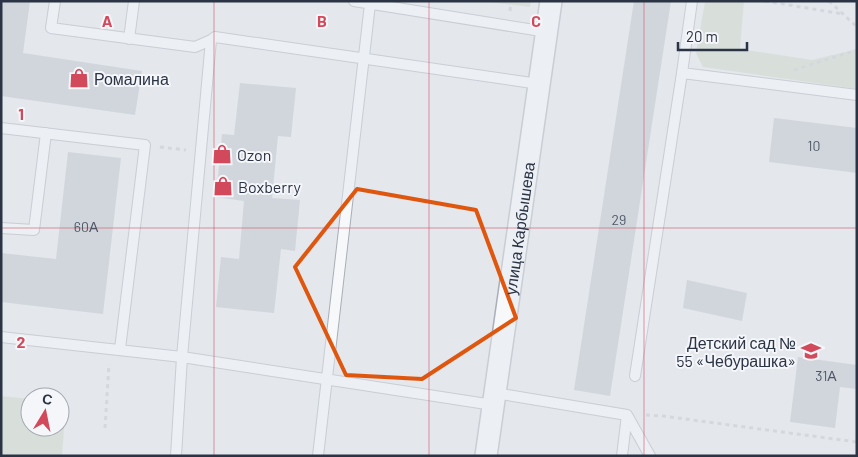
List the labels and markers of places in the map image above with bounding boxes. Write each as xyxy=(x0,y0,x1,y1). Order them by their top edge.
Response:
shop icon: Ромалина xyxy=(68,67,90,89)
place label: Ромалина xyxy=(94,69,169,88)
shop icon: Ozon xyxy=(211,143,233,165)
place label: Ozon xyxy=(237,145,271,164)
shop icon: Boxberry xyxy=(212,175,234,197)
place label: Boxberry xyxy=(238,177,301,196)
place label: Детский сад № 55 «Чебурашка» xyxy=(676,333,796,370)
school or university icon: Детский сад № 55 «Чебурашка» xyxy=(800,340,822,362)

